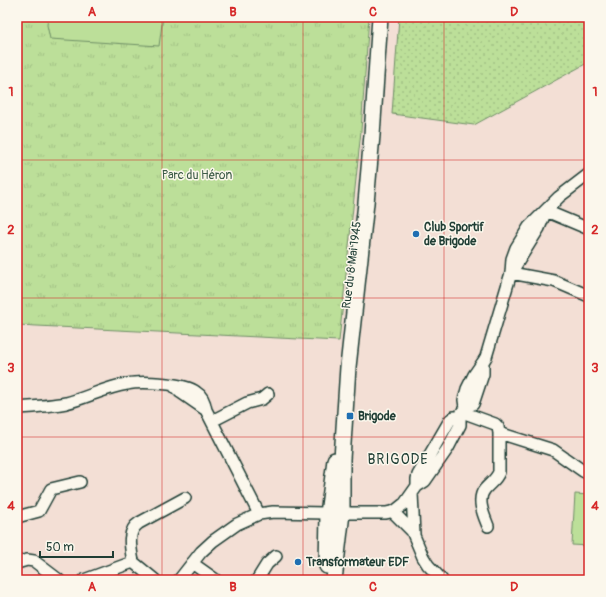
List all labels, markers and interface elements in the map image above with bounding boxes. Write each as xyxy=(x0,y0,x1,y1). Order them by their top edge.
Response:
text: A xyxy=(88,4,97,20)
text: B xyxy=(229,4,237,20)
text: C xyxy=(369,4,377,20)
text: D xyxy=(510,4,518,20)
text: 1 xyxy=(8,84,14,100)
text: 1 xyxy=(592,84,598,100)
park label: Parc du Héron xyxy=(162,168,232,183)
street label: Rue du 8 Mai 1945 xyxy=(339,220,365,310)
place label: Club Sportif de Brigode xyxy=(424,220,484,249)
text: 2 xyxy=(7,222,15,238)
text: 2 xyxy=(591,222,599,238)
marker: Club Sportif de Brigode xyxy=(411,229,421,239)
text: 3 xyxy=(7,360,15,376)
text: 3 xyxy=(591,360,599,376)
place label: Brigode xyxy=(358,409,397,424)
marker: Brigode xyxy=(345,411,355,421)
district label: BRIGODE xyxy=(367,451,429,468)
text: 4 xyxy=(7,498,15,514)
text: 4 xyxy=(591,498,599,514)
scale bar xyxy=(40,533,113,559)
text: 50 m xyxy=(46,540,74,555)
place label: Transformateur EDF xyxy=(305,555,409,570)
marker: Transformateur EDF xyxy=(293,557,303,567)
text: A xyxy=(88,579,97,595)
text: B xyxy=(229,579,237,595)
text: C xyxy=(369,579,377,595)
text: D xyxy=(510,579,518,595)

